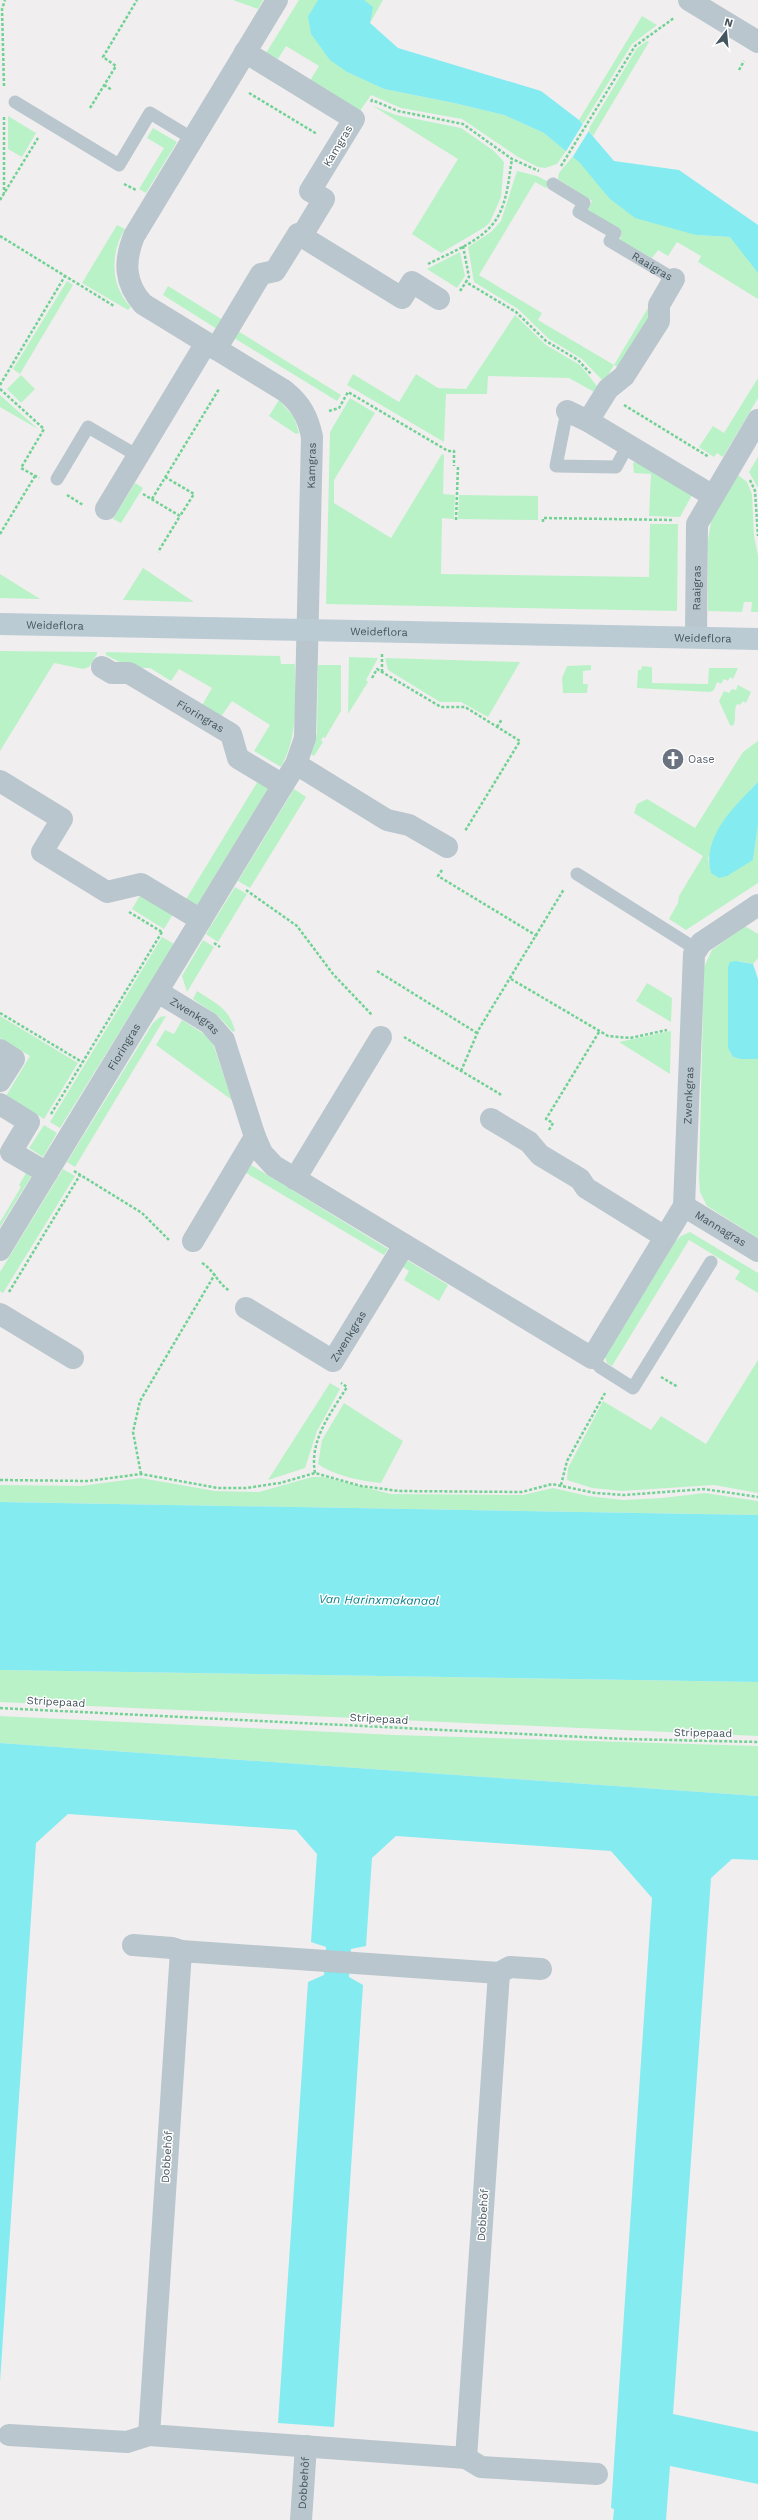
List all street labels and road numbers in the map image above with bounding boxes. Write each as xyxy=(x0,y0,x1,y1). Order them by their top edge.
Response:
street label: Kamgras xyxy=(321,123,356,169)
street label: Raaigras xyxy=(630,249,675,283)
street label: Kamgras xyxy=(304,442,318,489)
street label: Raaigras xyxy=(690,565,703,611)
street label: Weideflora xyxy=(26,618,84,632)
street label: Weideflora xyxy=(350,624,408,639)
street label: Weideflora xyxy=(674,631,732,645)
street label: Fioringras xyxy=(175,697,227,735)
street label: Zwenkgras xyxy=(168,994,223,1037)
street label: Fioringras xyxy=(104,1021,143,1073)
street label: Zwenkgras xyxy=(681,1066,696,1125)
street label: Mannagras xyxy=(693,1208,749,1249)
street label: Zwenkgras xyxy=(328,1308,369,1364)
street label: Stripepaad xyxy=(26,1694,86,1710)
street label: Stripepaad xyxy=(349,1711,409,1727)
street label: Stripepaad xyxy=(674,1726,732,1740)
street label: Dobbehôf xyxy=(159,2130,175,2184)
street label: Dobbehôf xyxy=(475,2188,491,2242)
street label: Dobbehôf xyxy=(295,2456,312,2510)

